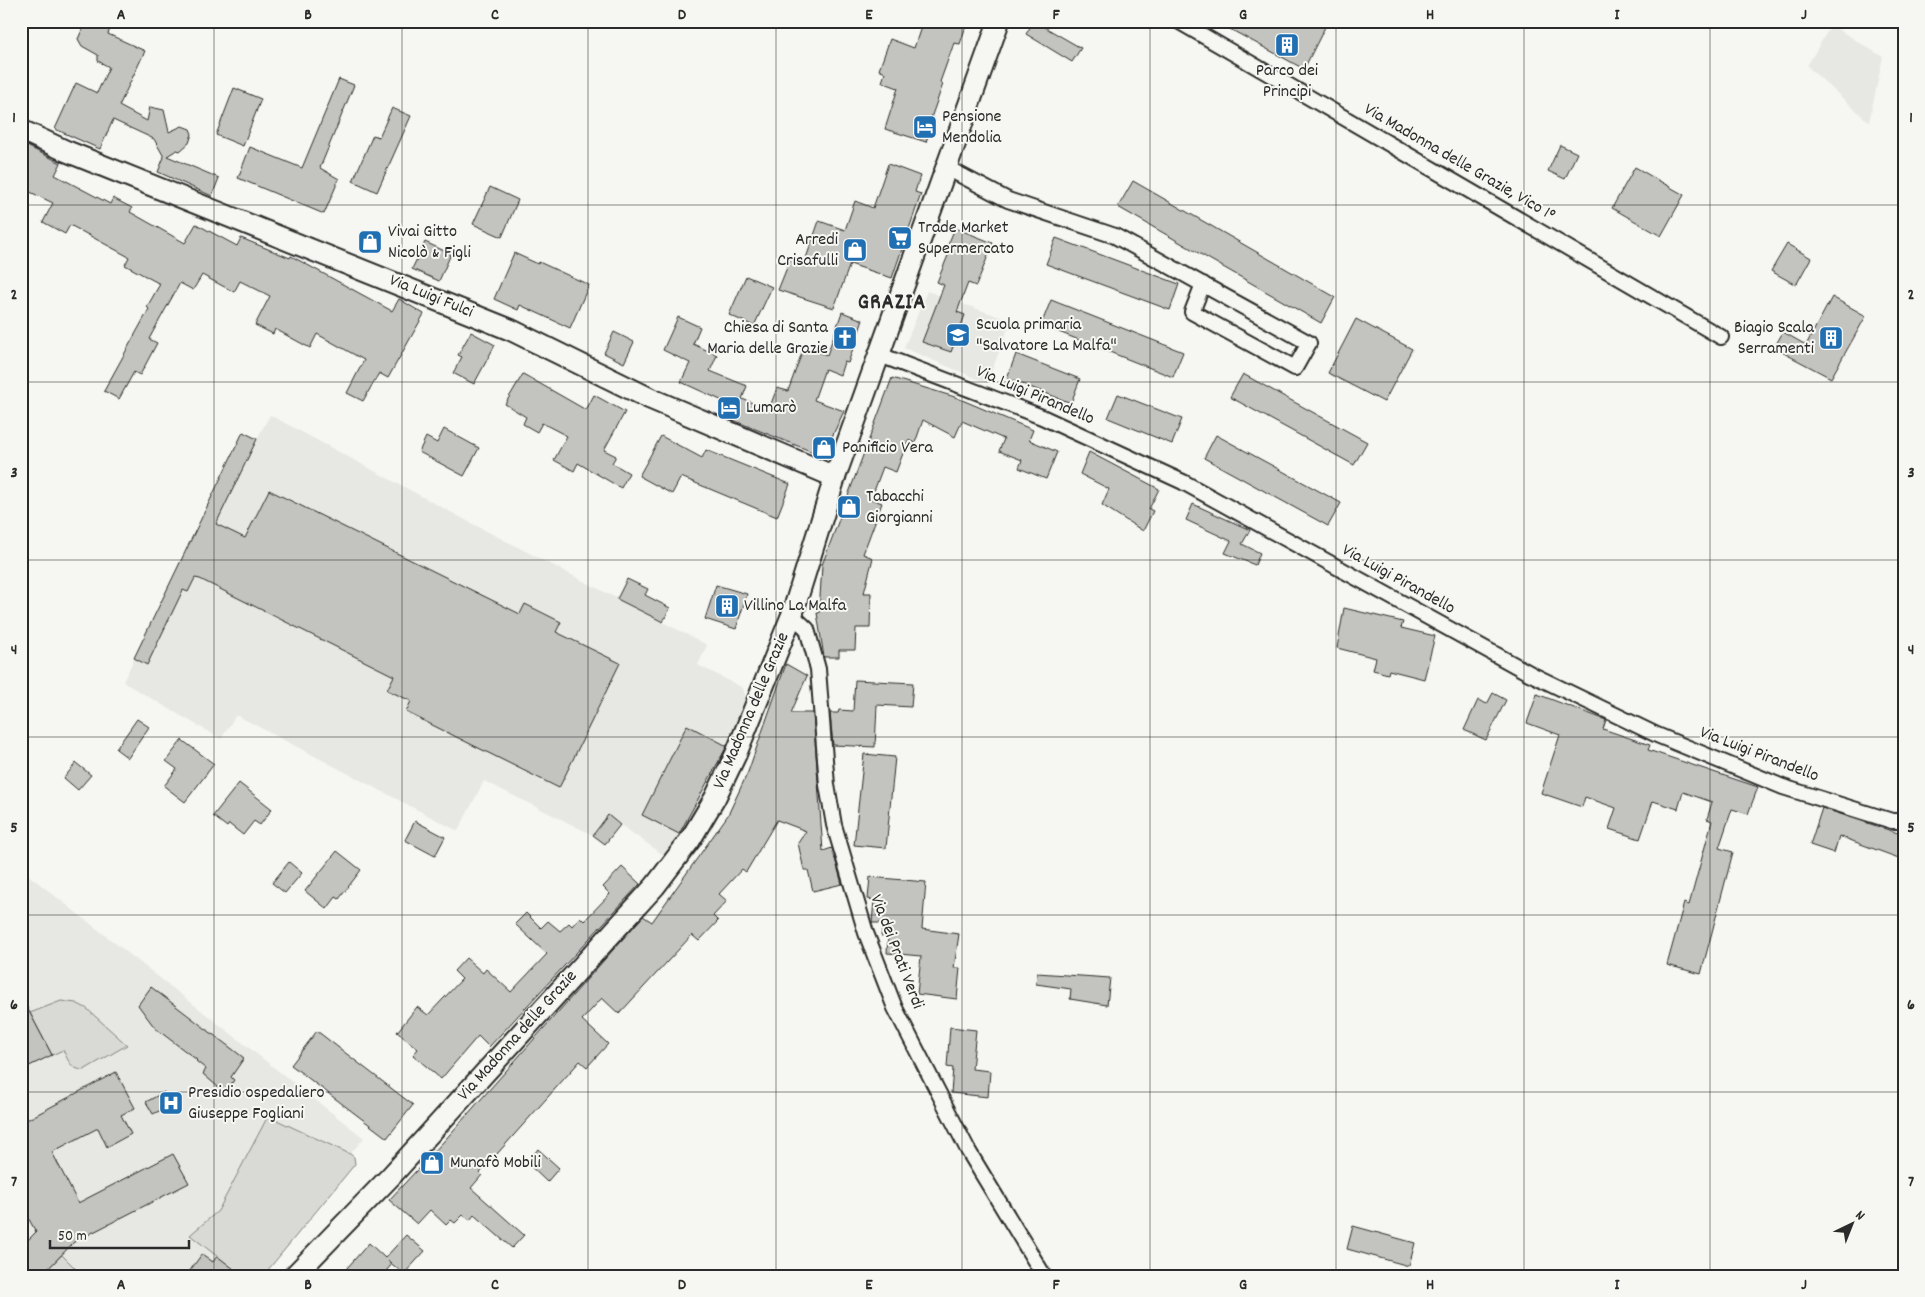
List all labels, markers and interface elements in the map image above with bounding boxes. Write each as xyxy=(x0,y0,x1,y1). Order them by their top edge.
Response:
text: A xyxy=(117,4,126,27)
text: B xyxy=(304,4,312,27)
text: C xyxy=(491,4,499,27)
text: D xyxy=(678,4,687,27)
text: E xyxy=(865,4,873,27)
text: F xyxy=(1052,4,1060,27)
text: G xyxy=(1239,4,1247,27)
text: H xyxy=(1426,4,1434,27)
text: I xyxy=(1615,4,1621,27)
text: J xyxy=(1801,4,1807,27)
building icon: Parco dei Principi xyxy=(1274,32,1300,58)
place label: Parco dei Principi xyxy=(1256,59,1318,105)
street label: Via Madonna delle Grazie, Vico 1° xyxy=(1359,98,1559,228)
place label: Pensione Mendolia xyxy=(942,105,1002,151)
text: 1 xyxy=(12,107,16,130)
text: 1 xyxy=(1909,107,1913,130)
hotel icon: Pensione Mendolia xyxy=(912,114,938,140)
place label: Trade Market Supermercato xyxy=(918,216,1014,262)
place label: Vivai Gitto Nicolò & Figli xyxy=(388,220,471,266)
supermarket icon: Trade Market Supermercato xyxy=(887,225,913,251)
place label: Arredi Crisafulli xyxy=(777,228,838,274)
shop icon: Vivai Gitto Nicolò & Figli xyxy=(357,229,383,255)
shop icon: Arredi Crisafulli xyxy=(842,237,868,263)
street label: Via Luigi Fulci xyxy=(385,269,477,325)
text: 2 xyxy=(11,284,18,307)
text: 2 xyxy=(1908,284,1915,307)
district label: GRAZIA xyxy=(858,288,926,319)
place label: Scuola primaria "Salvatore La Malfa" xyxy=(976,313,1117,359)
place label: Chiesa di Santa Maria delle Grazie xyxy=(707,316,829,362)
place label: Biagio Scala Serramenti xyxy=(1734,316,1815,362)
school or university icon: Scuola primaria "Salvatore La Malfa" xyxy=(945,322,971,348)
church icon: Chiesa di Santa Maria delle Grazie xyxy=(832,325,858,351)
building icon: Biagio Scala Serramenti xyxy=(1818,325,1844,351)
street label: Via Luigi Pirandello xyxy=(972,360,1098,432)
hotel icon: Lumarò xyxy=(716,395,742,421)
place label: Lumarò xyxy=(746,396,797,421)
shop icon: Panificio Vera xyxy=(811,435,837,461)
place label: Panificio Vera xyxy=(842,436,933,461)
text: 3 xyxy=(10,462,18,485)
text: 3 xyxy=(1907,462,1915,485)
place label: Tabacchi Giorgianni xyxy=(866,485,933,531)
shop icon: Tabacchi Giorgianni xyxy=(836,494,862,520)
street label: Via Luigi Pirandello xyxy=(1337,539,1459,621)
building icon: Villino La Malfa xyxy=(714,593,740,619)
place label: Villino La Malfa xyxy=(744,594,847,619)
street label: Via Madonna delle Grazie xyxy=(708,629,796,793)
text: 4 xyxy=(11,639,17,662)
text: 4 xyxy=(1908,639,1914,662)
street label: Via Luigi Pirandello xyxy=(1696,721,1822,789)
text: 5 xyxy=(10,817,18,840)
text: 5 xyxy=(1907,817,1915,840)
street label: Via dei Prati Verdi xyxy=(863,891,929,1013)
street label: Via Madonna delle Grazie xyxy=(452,965,584,1107)
text: 6 xyxy=(10,994,18,1017)
text: 6 xyxy=(1907,994,1915,1017)
place label: Presidio ospedaliero Giuseppe Fogliani xyxy=(188,1081,324,1127)
hospital icon: Presidio ospedaliero Giuseppe Fogliani xyxy=(158,1090,184,1116)
shop icon: Munafò Mobili xyxy=(419,1150,445,1176)
place label: Munafò Mobili xyxy=(450,1151,541,1176)
text: 7 xyxy=(11,1171,17,1194)
text: 7 xyxy=(1908,1171,1914,1194)
north arrow xyxy=(1828,1200,1878,1250)
text: N xyxy=(1850,1206,1869,1226)
scale bar xyxy=(50,1217,189,1249)
text: 50 m xyxy=(58,1226,87,1248)
text: A xyxy=(117,1274,126,1297)
text: B xyxy=(304,1274,312,1297)
text: C xyxy=(491,1274,499,1297)
text: D xyxy=(678,1274,687,1297)
text: E xyxy=(865,1274,873,1297)
text: F xyxy=(1052,1274,1060,1297)
text: G xyxy=(1239,1274,1247,1297)
text: H xyxy=(1426,1274,1434,1297)
text: I xyxy=(1615,1274,1621,1297)
text: J xyxy=(1801,1274,1807,1297)

